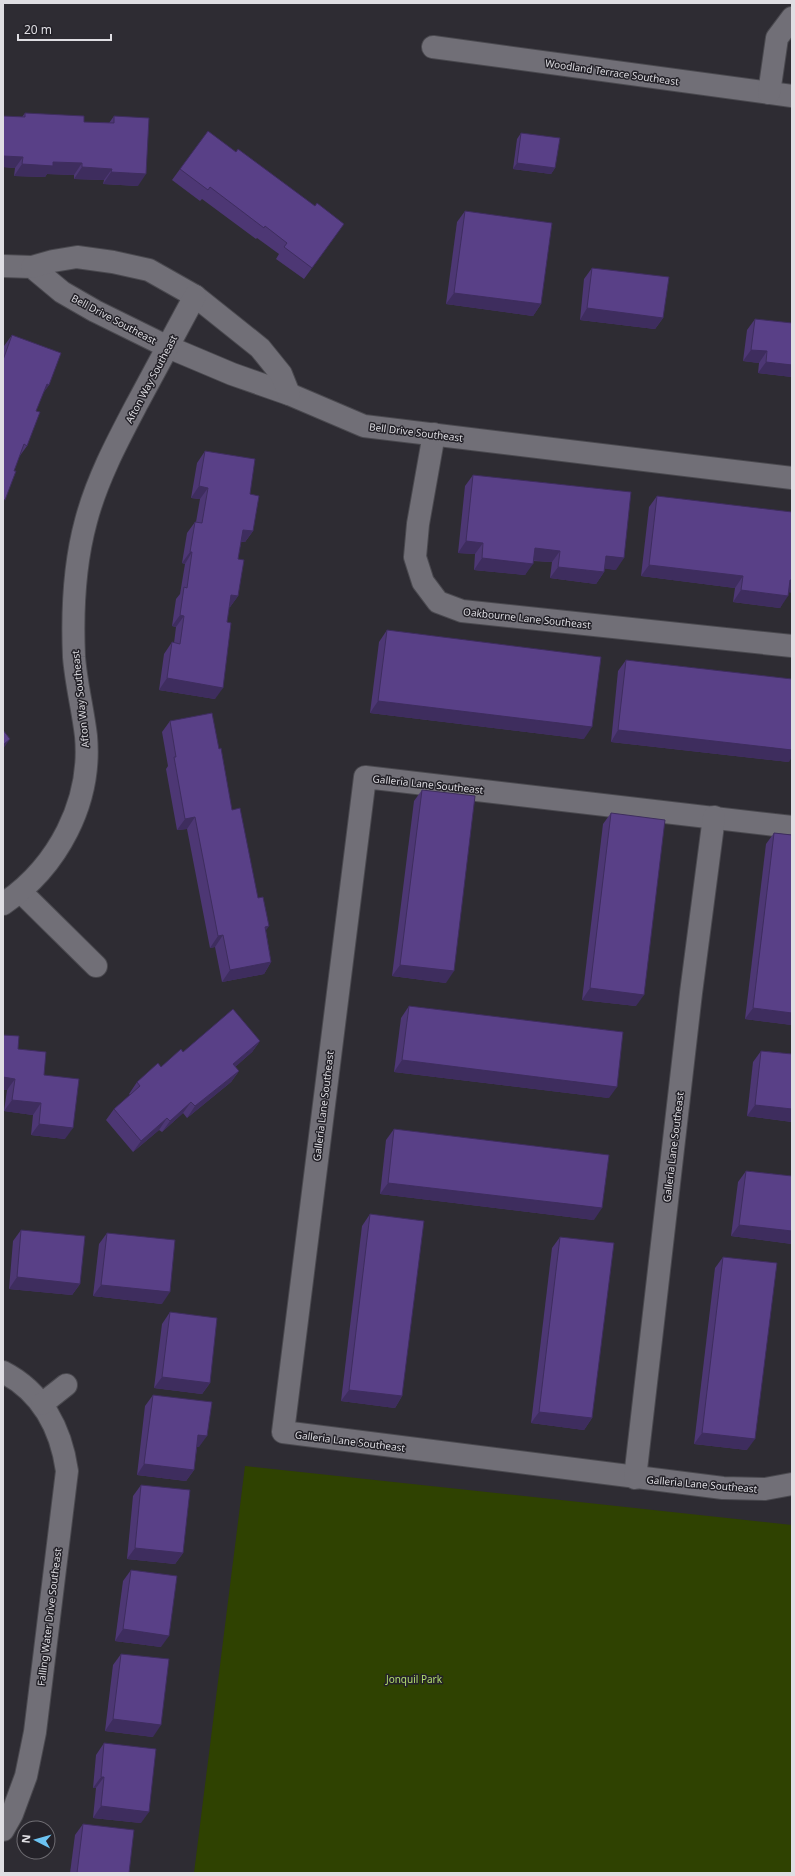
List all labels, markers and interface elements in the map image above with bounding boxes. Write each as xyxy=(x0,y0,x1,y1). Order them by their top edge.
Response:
scale bar xyxy=(18,16,111,42)
text: 20 m xyxy=(24,21,52,38)
street label: Woodland Terrace Southeast xyxy=(544,56,680,88)
street label: Bell Drive Southeast xyxy=(69,291,159,348)
street label: Afton Way Southeast xyxy=(122,332,180,425)
street label: Bell Drive Southeast xyxy=(368,419,464,445)
street label: Oakbourne Lane Southeast xyxy=(463,604,592,632)
street label: Afton Way Southeast xyxy=(68,649,92,748)
street label: Galleria Lane Southeast xyxy=(372,771,484,797)
street label: Galleria Lane Southeast xyxy=(309,1050,337,1162)
street label: Galleria Lane Southeast xyxy=(659,1091,687,1203)
street label: Galleria Lane Southeast xyxy=(294,1427,406,1455)
street label: Galleria Lane Southeast xyxy=(646,1472,758,1496)
street label: Falling Water Drive Southeast xyxy=(34,1547,64,1687)
park label: Jonquil Park xyxy=(385,1672,443,1686)
north arrow xyxy=(16,1820,56,1860)
text: N xyxy=(18,1834,33,1844)

